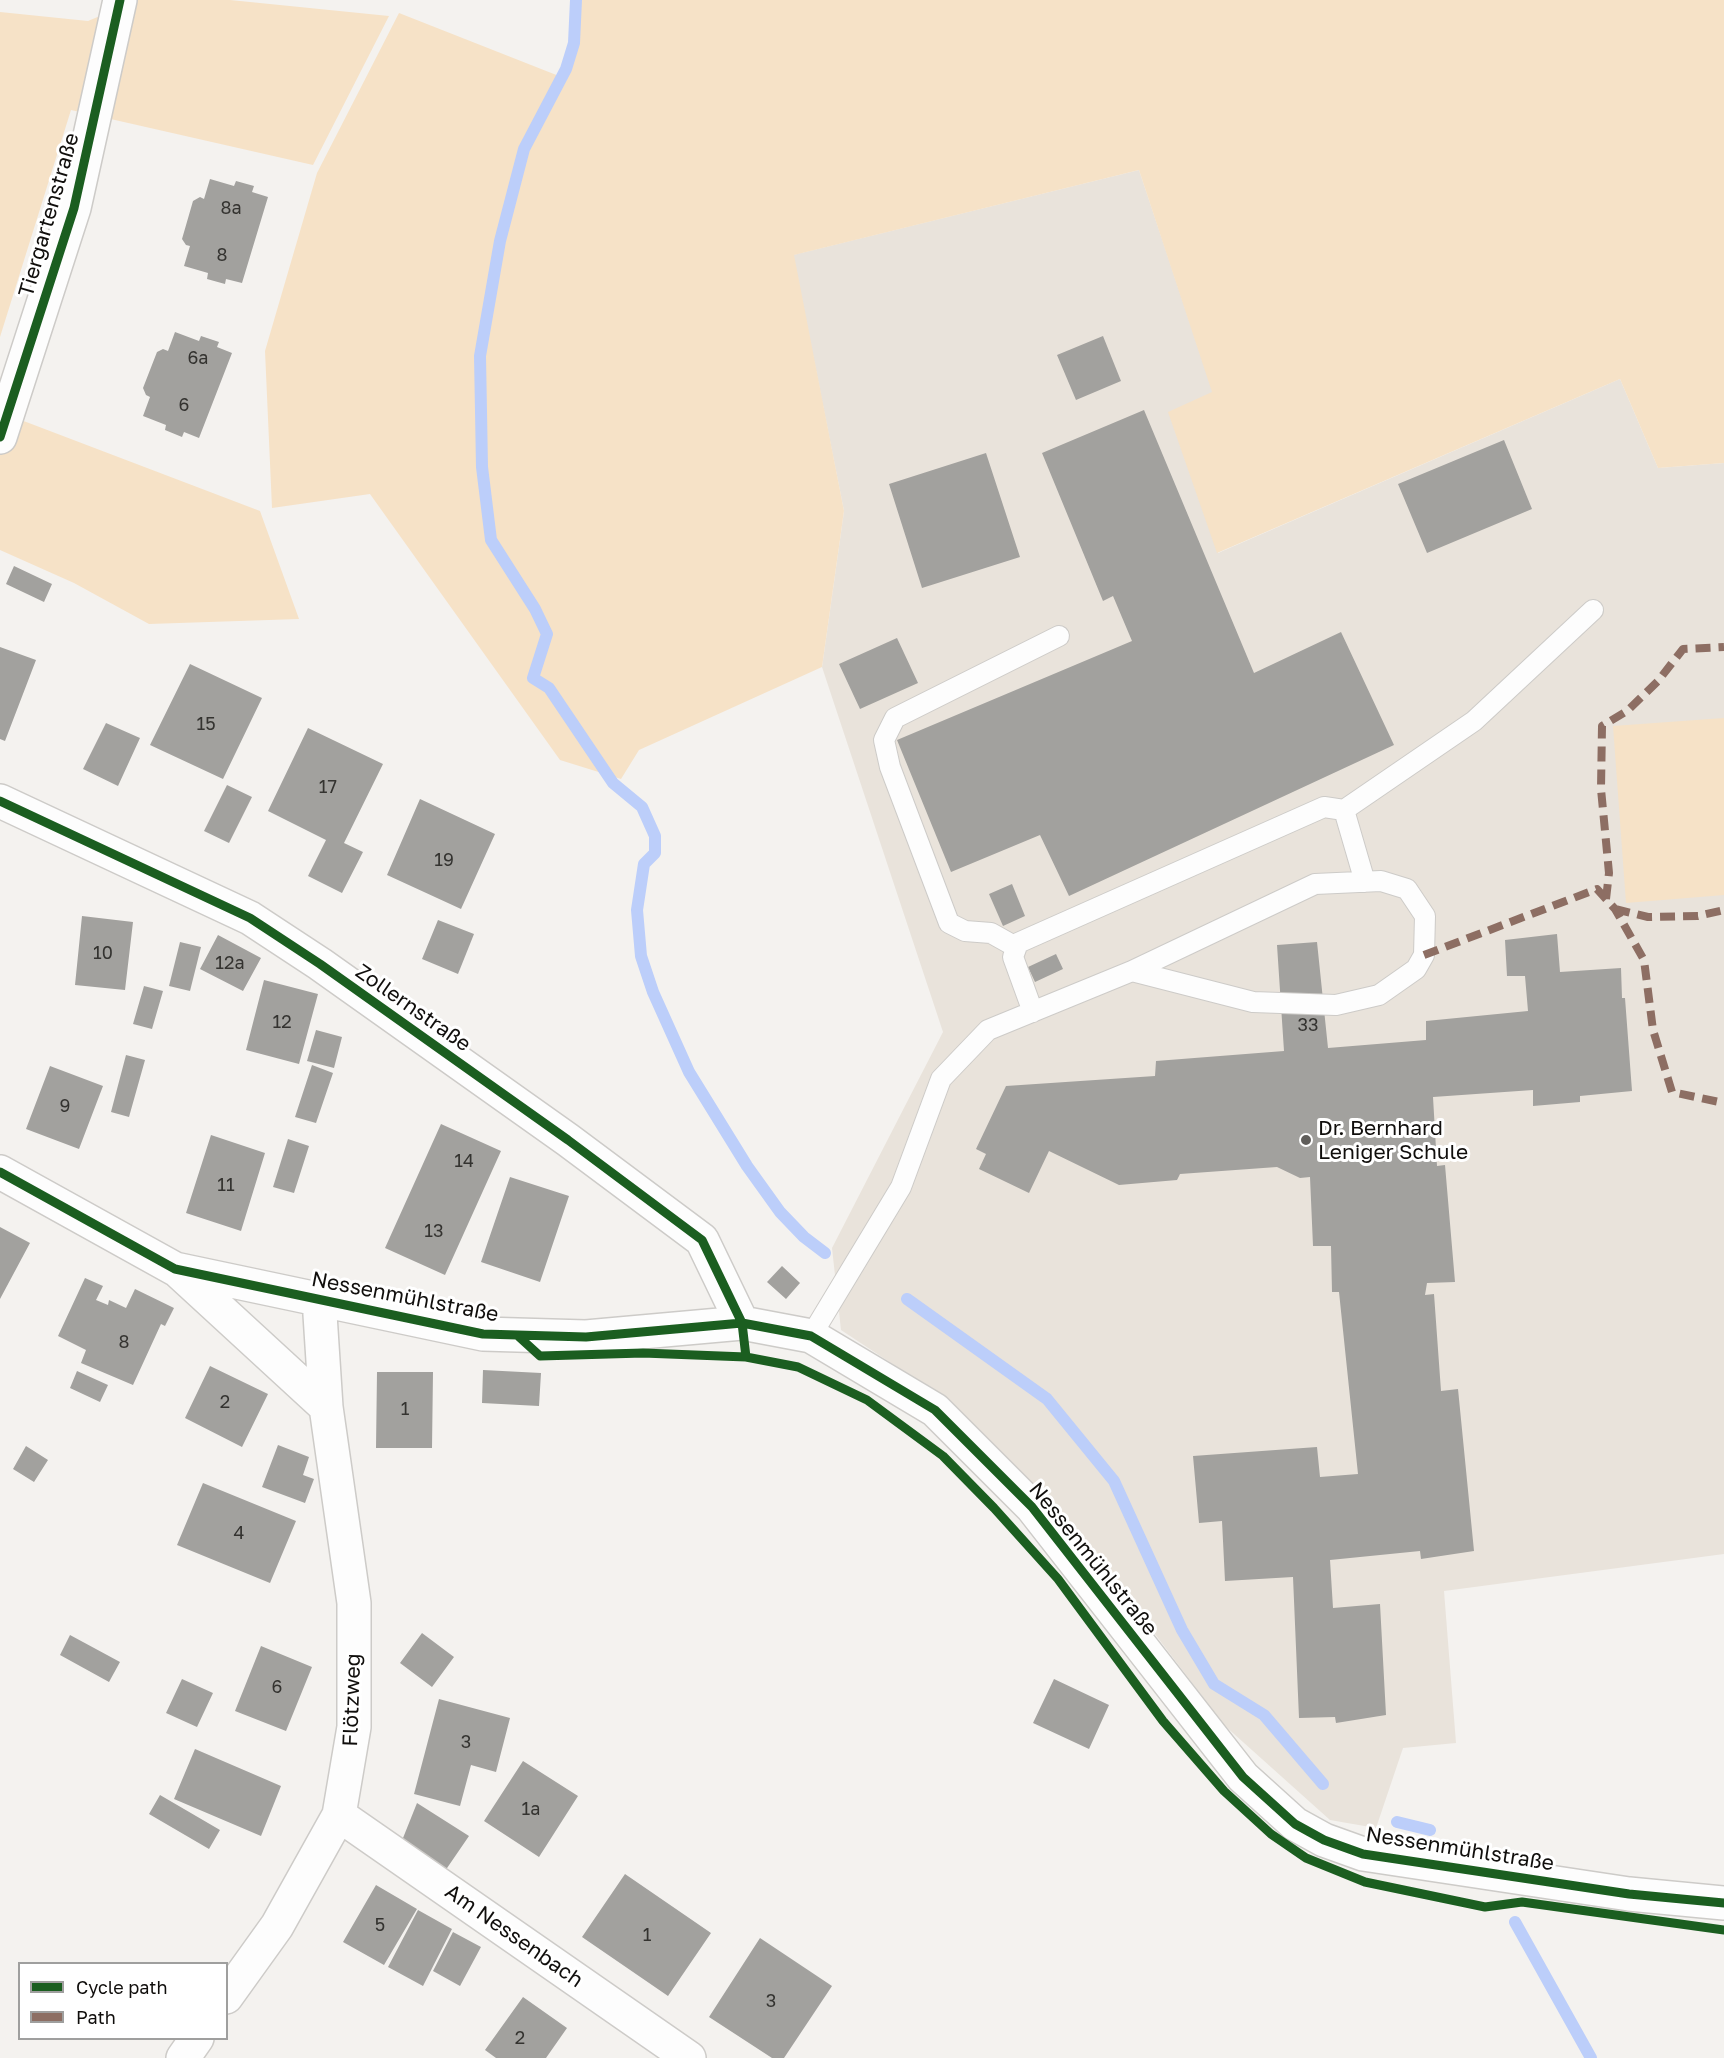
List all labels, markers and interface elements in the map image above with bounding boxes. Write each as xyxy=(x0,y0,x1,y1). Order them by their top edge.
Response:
street label: Tiergartenstraße xyxy=(14,130,84,300)
house number: 8a xyxy=(220,197,242,219)
house number: 8 xyxy=(217,244,227,266)
house number: 6a xyxy=(187,347,209,369)
house number: 6 xyxy=(179,394,189,416)
house number: 15 xyxy=(196,713,216,735)
house number: 17 xyxy=(319,776,337,798)
house number: 19 xyxy=(434,849,454,871)
house number: 10 xyxy=(93,942,113,964)
house number: 12a xyxy=(215,952,245,974)
street label: Zollernstraße xyxy=(350,959,476,1057)
house number: 12 xyxy=(272,1011,292,1033)
house number: 33 xyxy=(1297,1014,1319,1036)
house number: 9 xyxy=(60,1095,70,1117)
place label: Dr. Bernhard Leniger Schule xyxy=(1318,1115,1468,1165)
marker: Dr. Bernhard Leniger Schule xyxy=(1299,1133,1313,1147)
house number: 14 xyxy=(454,1150,474,1172)
house number: 11 xyxy=(217,1174,235,1196)
house number: 13 xyxy=(424,1220,444,1242)
street label: Nessenmühlstraße xyxy=(309,1266,501,1328)
house number: 8 xyxy=(119,1331,129,1353)
house number: 2 xyxy=(220,1391,230,1413)
house number: 1 xyxy=(401,1398,409,1420)
street label: Nessenmühlstraße xyxy=(1023,1477,1163,1641)
house number: 4 xyxy=(234,1522,244,1544)
street label: Flötzweg xyxy=(338,1653,366,1747)
house number: 6 xyxy=(272,1676,282,1698)
house number: 3 xyxy=(461,1731,471,1753)
house number: 1a xyxy=(522,1798,540,1820)
street label: Nessenmühlstraße xyxy=(1364,1822,1556,1876)
street label: Am Nessenbach xyxy=(440,1879,588,1993)
house number: 5 xyxy=(375,1914,385,1936)
house number: 1 xyxy=(643,1924,651,1946)
legend xyxy=(18,1962,228,2040)
text: Cycle path xyxy=(76,1976,168,1998)
house number: 3 xyxy=(766,1990,776,2012)
text: Path xyxy=(76,2006,116,2028)
house number: 2 xyxy=(515,2027,525,2049)

